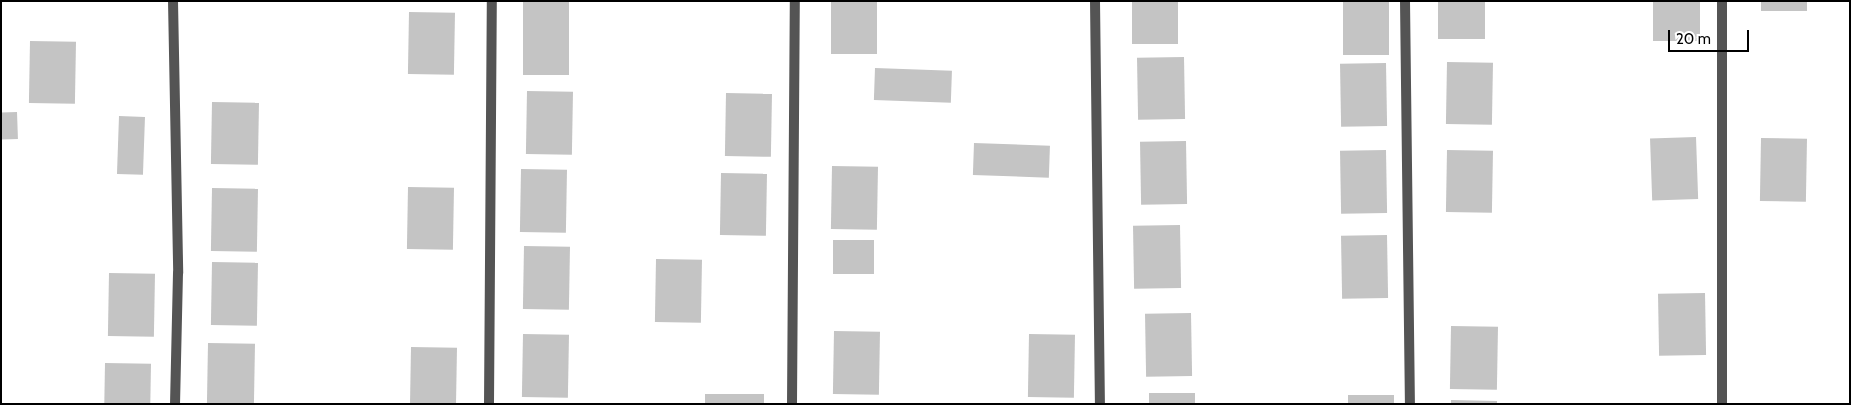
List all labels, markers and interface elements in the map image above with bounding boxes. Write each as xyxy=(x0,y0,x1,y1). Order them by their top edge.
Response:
scale bar xyxy=(1671,20,1752,52)
text: 20 m xyxy=(1676,30,1711,48)

